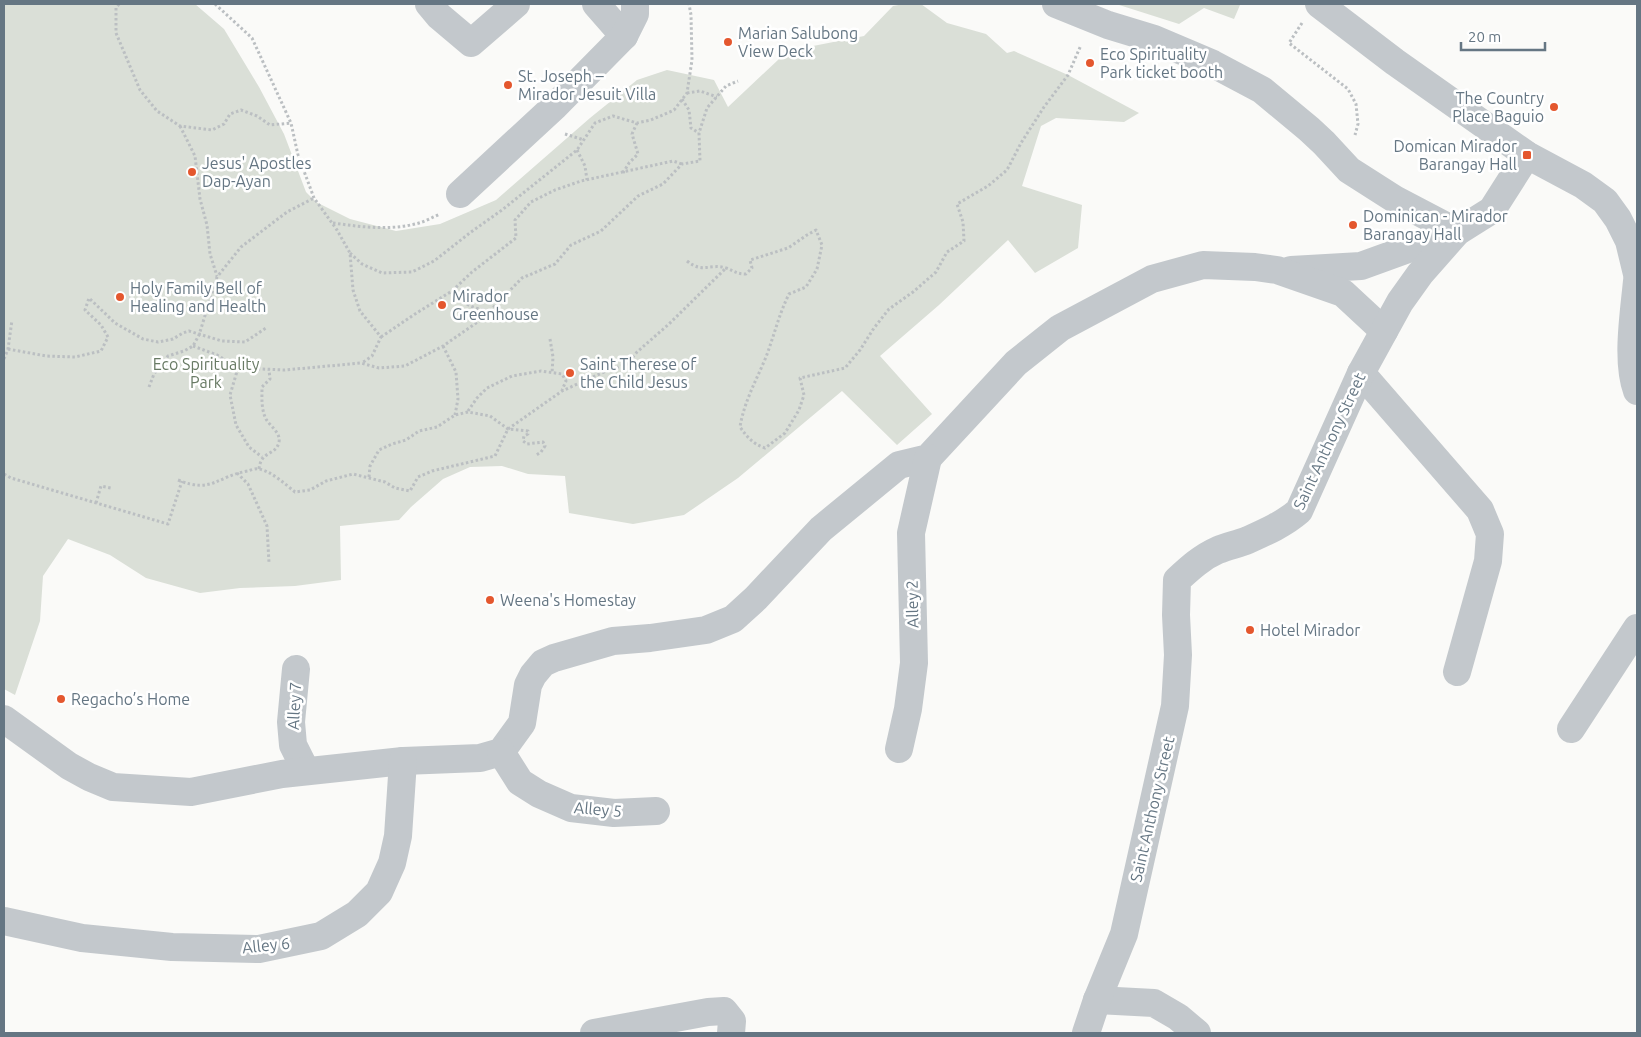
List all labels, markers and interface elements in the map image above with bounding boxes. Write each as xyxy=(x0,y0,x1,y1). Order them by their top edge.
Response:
scale bar xyxy=(1461,20,1545,52)
place label: Marian Salubong View Deck xyxy=(738,24,858,60)
text: 20 m xyxy=(1468,28,1501,45)
marker: Marian Salubong View Deck xyxy=(722,36,734,48)
place label: Eco Spirituality Park ticket booth xyxy=(1100,45,1223,81)
marker: Eco Spirituality Park ticket booth xyxy=(1084,57,1096,69)
place label: St. Joseph – Mirador Jesuit Villa xyxy=(518,67,656,103)
marker: St. Joseph – Mirador Jesuit Villa xyxy=(502,79,514,91)
place label: The Country Place Baguio xyxy=(1452,89,1544,125)
marker: The Country Place Baguio xyxy=(1548,101,1560,113)
place label: Domican Mirador Barangay Hall xyxy=(1393,137,1517,173)
marker: Domican Mirador Barangay Hall xyxy=(1521,149,1533,161)
place label: Jesus' Apostles Dap-Ayan xyxy=(202,154,311,190)
marker: Jesus' Apostles Dap-Ayan xyxy=(186,166,198,178)
place label: Dominican - Mirador Barangay Hall xyxy=(1363,207,1508,243)
marker: Dominican - Mirador Barangay Hall xyxy=(1347,219,1359,231)
place label: Holy Family Bell of Healing and Health xyxy=(130,279,267,315)
place label: Mirador Greenhouse xyxy=(452,287,539,323)
marker: Holy Family Bell of Healing and Health xyxy=(114,291,126,303)
marker: Mirador Greenhouse xyxy=(436,299,448,311)
park label: Eco Spirituality Park xyxy=(153,355,260,391)
place label: Saint Therese of the Child Jesus xyxy=(580,355,697,391)
marker: Saint Therese of the Child Jesus xyxy=(564,367,576,379)
street label: Saint Anthony Street xyxy=(1289,369,1369,512)
street label: Alley 2 xyxy=(903,580,921,628)
place label: Weena's Homestay xyxy=(500,591,636,609)
marker: Weena's Homestay xyxy=(484,594,496,606)
place label: Hotel Mirador xyxy=(1260,621,1360,639)
marker: Hotel Mirador xyxy=(1244,624,1256,636)
street label: Alley 7 xyxy=(284,682,304,730)
place label: Regacho’s Home xyxy=(71,690,190,708)
marker: Regacho’s Home xyxy=(55,693,67,705)
street label: Saint Anthony Street xyxy=(1126,734,1178,884)
street label: Alley 5 xyxy=(573,798,623,820)
street label: Alley 6 xyxy=(241,934,291,956)

